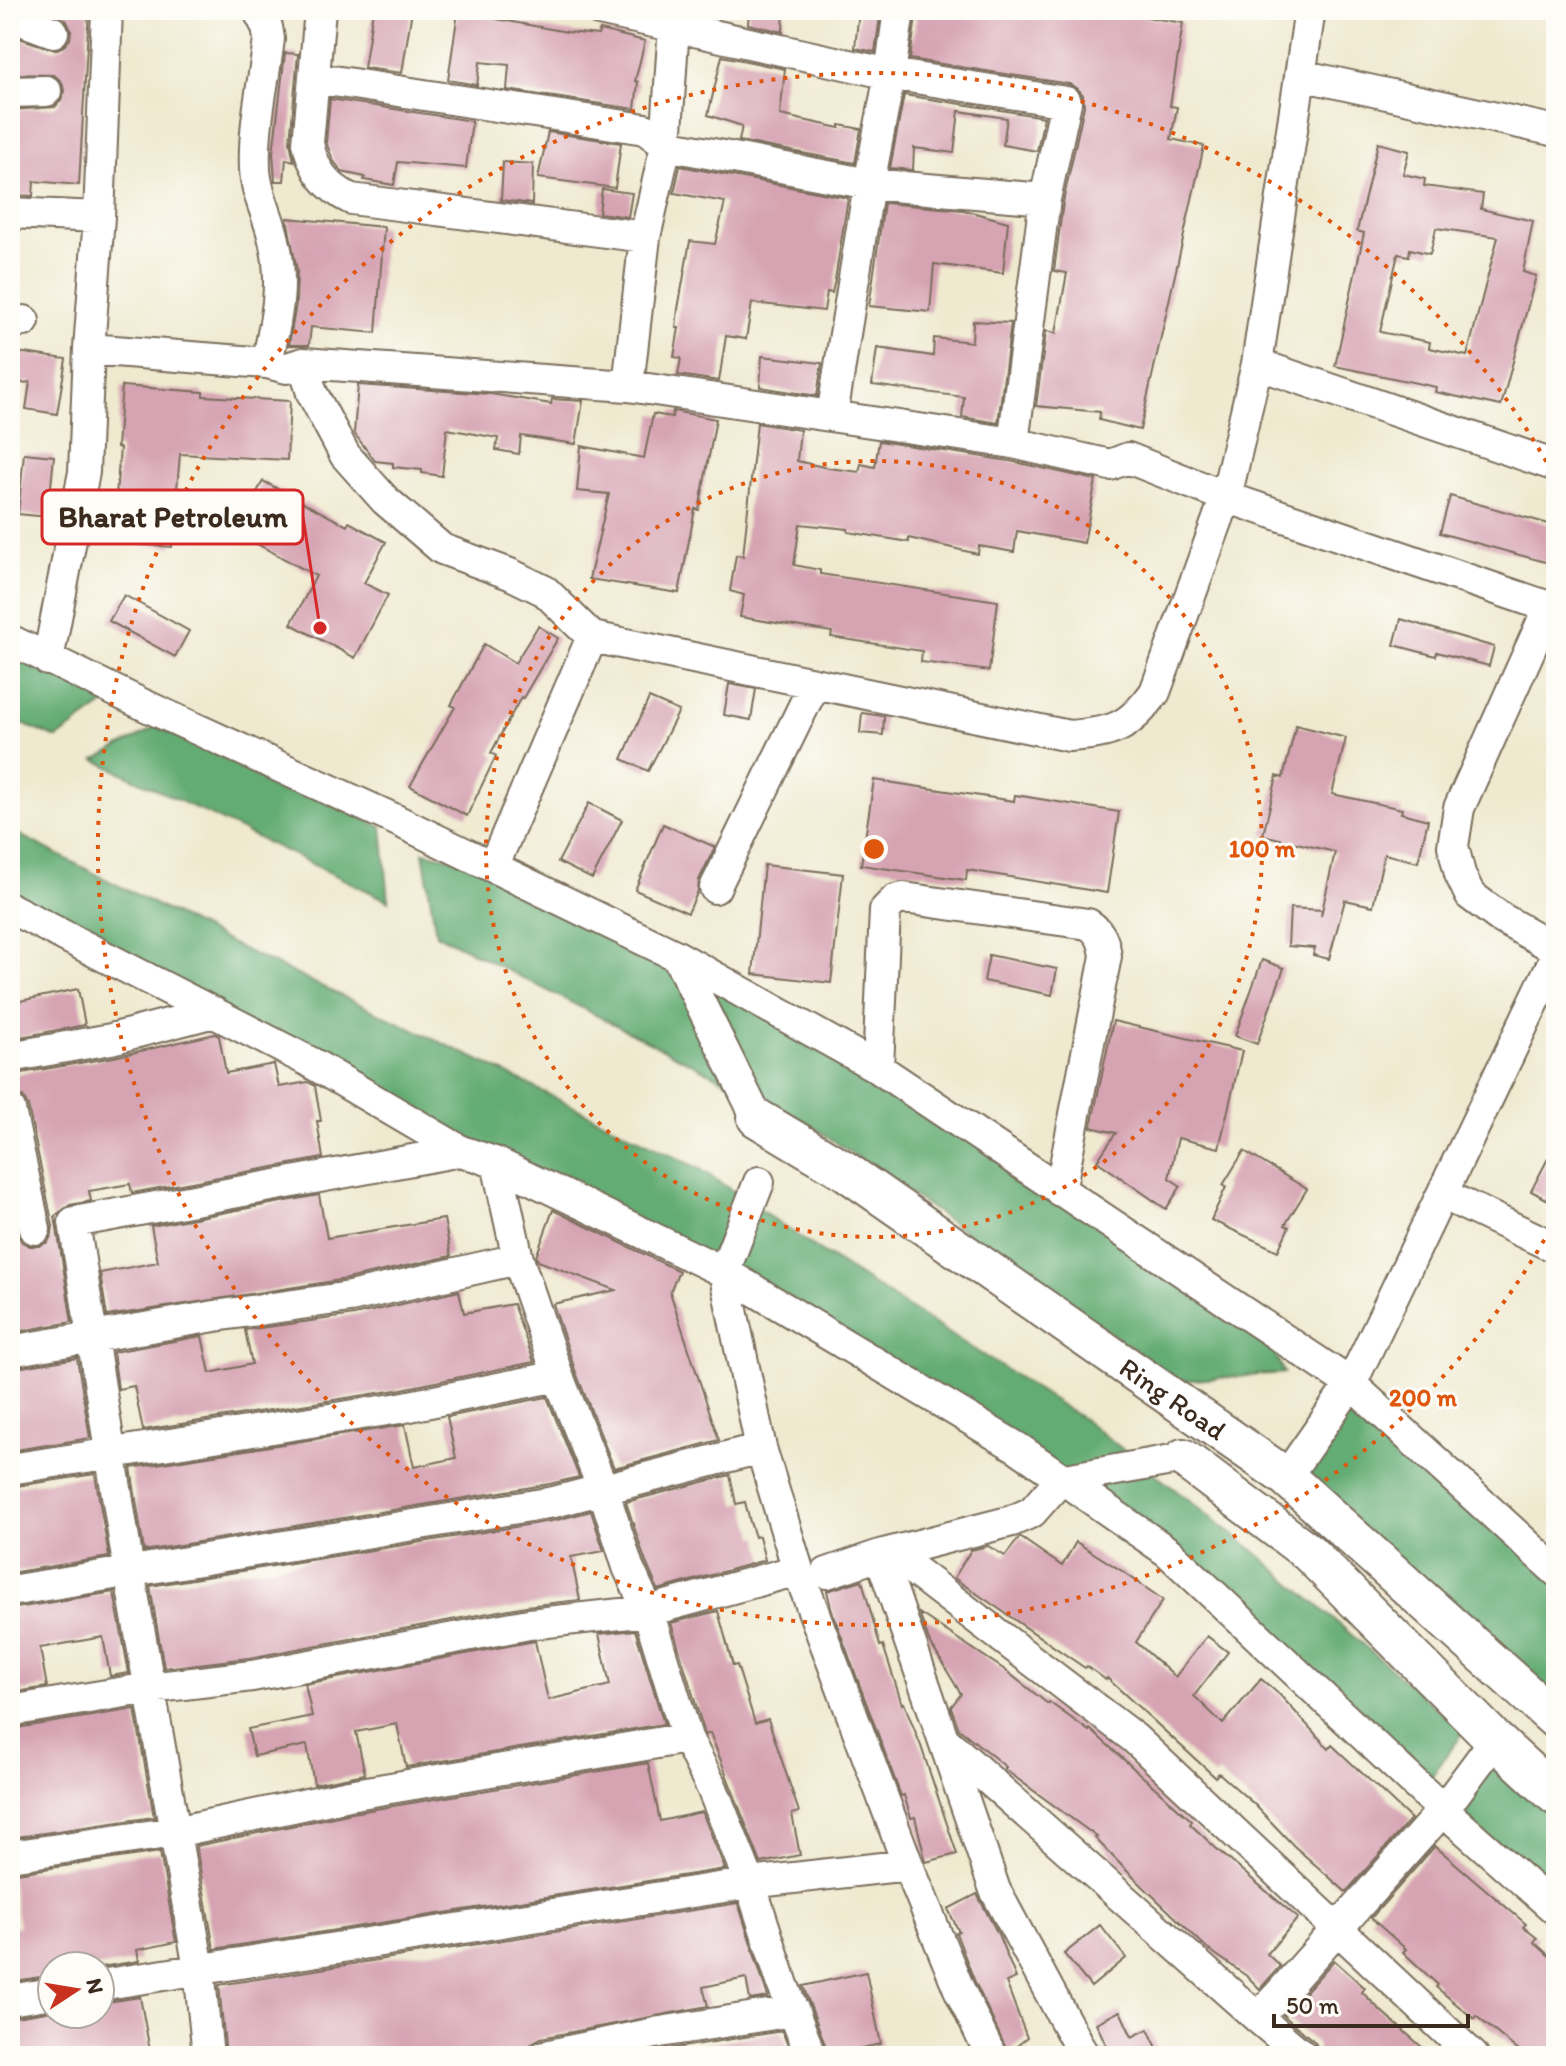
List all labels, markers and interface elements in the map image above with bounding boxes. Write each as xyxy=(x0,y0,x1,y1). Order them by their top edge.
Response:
callout: Bharat Petroleum xyxy=(42,490,303,544)
text: Bharat Petroleum xyxy=(58,498,288,535)
text: 100 m xyxy=(1229,834,1296,863)
centre of rings xyxy=(860,835,888,863)
street label: Ring Road xyxy=(1113,1350,1233,1447)
text: 200 m xyxy=(1389,1383,1458,1412)
north arrow xyxy=(36,1950,116,2030)
text: N xyxy=(80,1976,110,1996)
scale bar xyxy=(1274,1978,1468,2028)
text: 50 m xyxy=(1286,1991,1339,2020)

